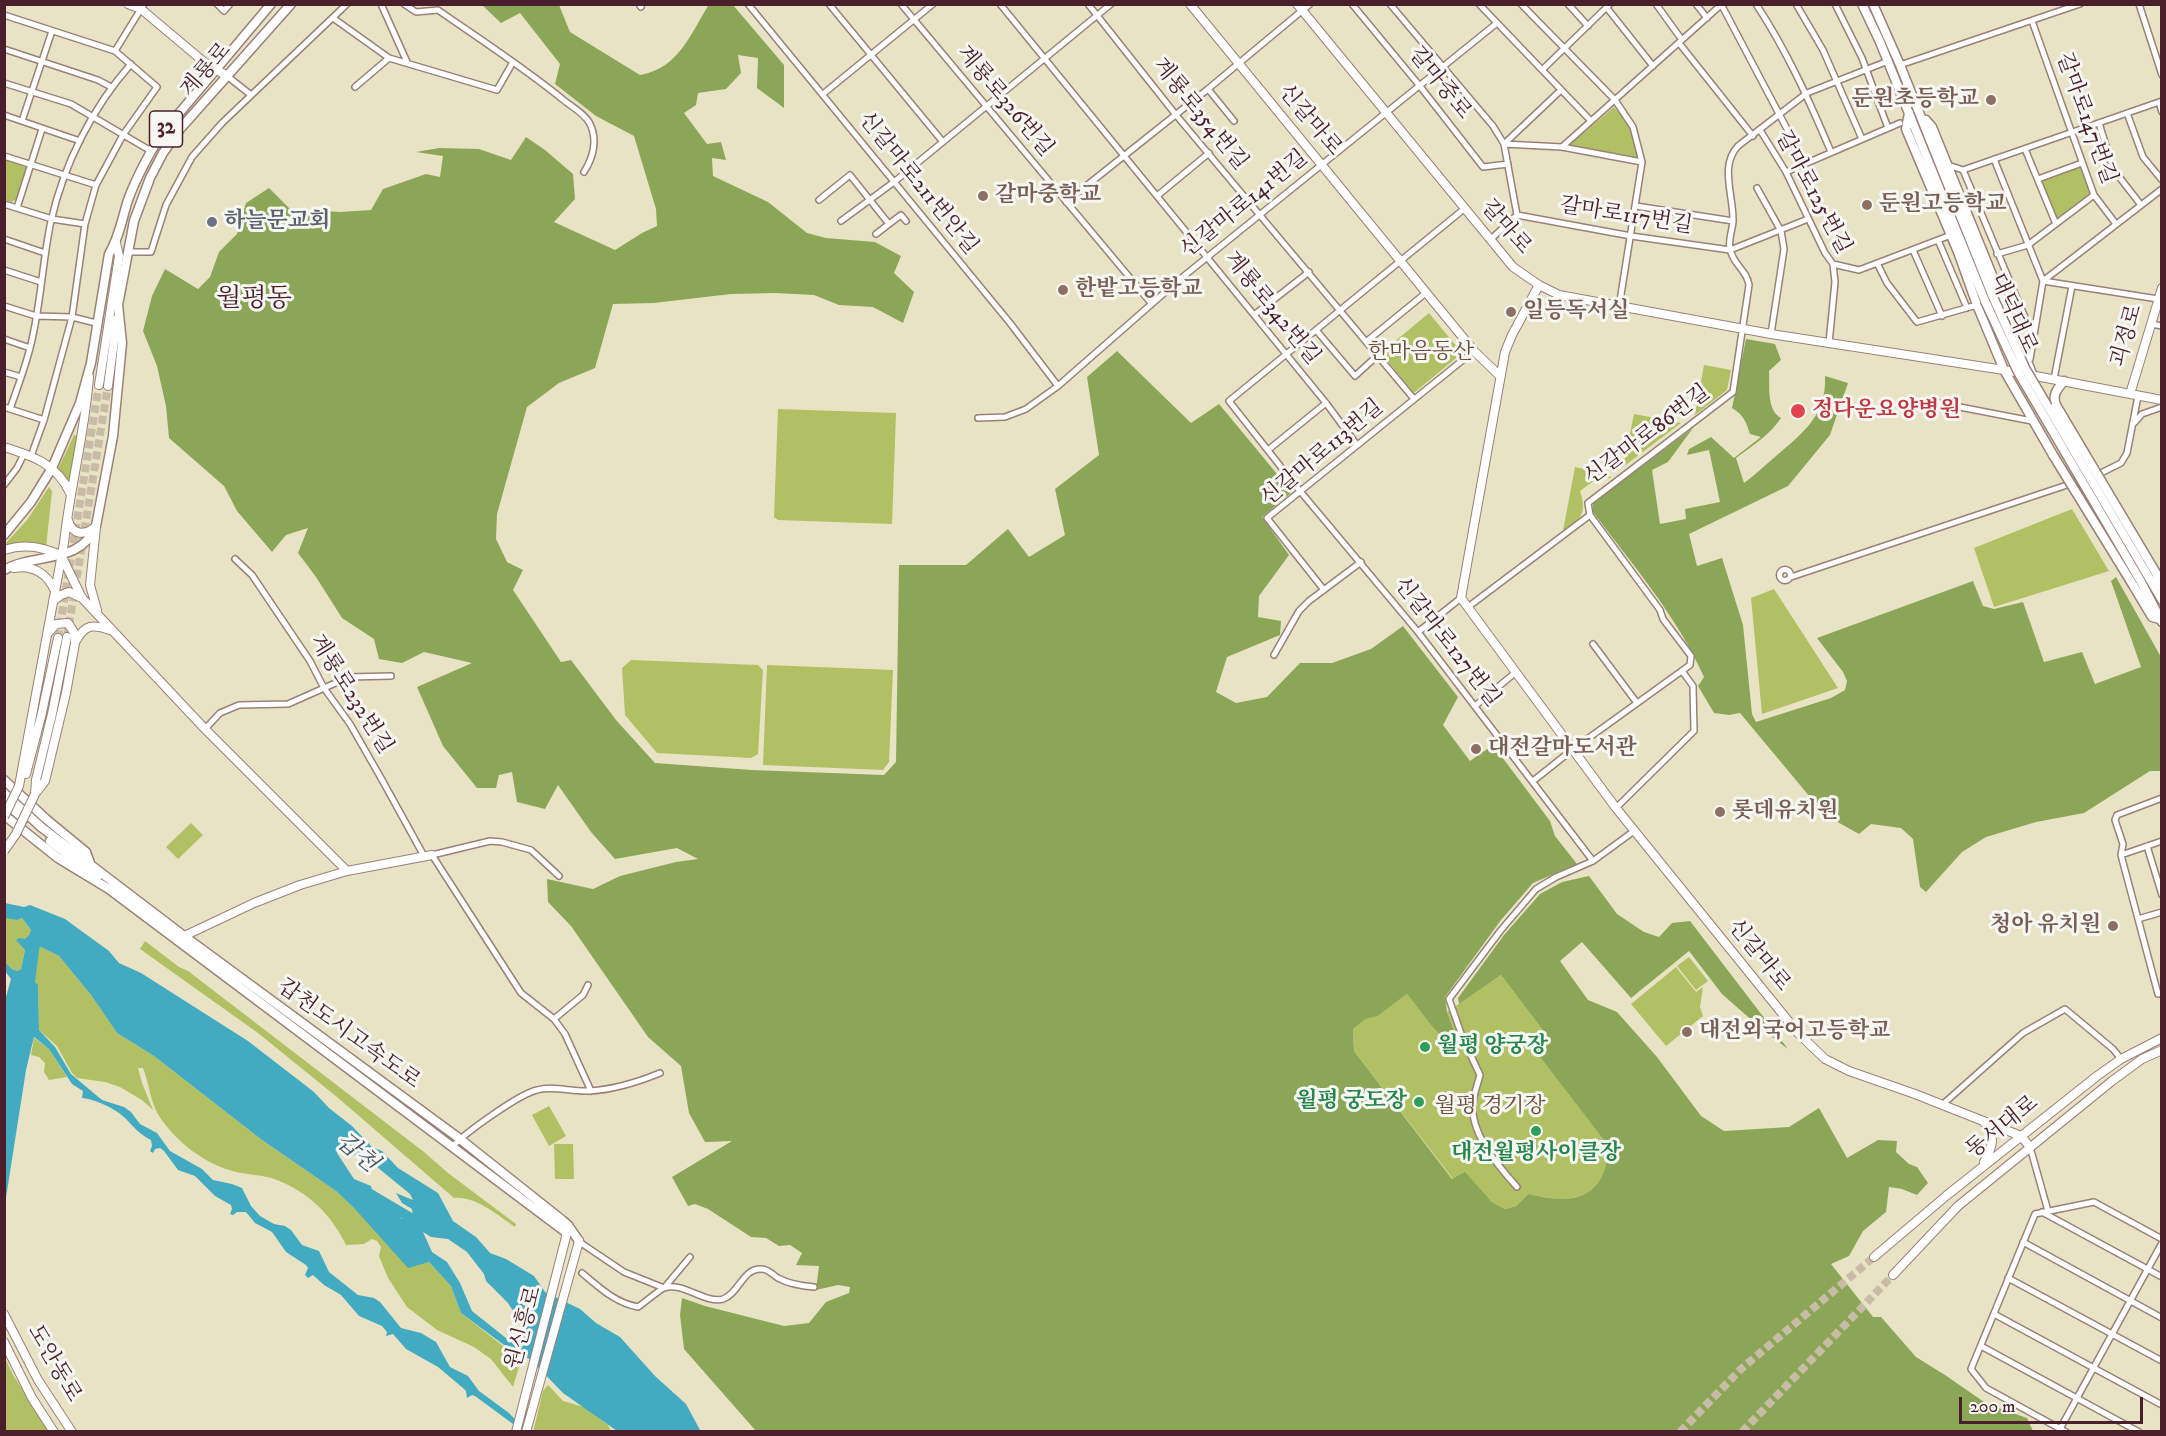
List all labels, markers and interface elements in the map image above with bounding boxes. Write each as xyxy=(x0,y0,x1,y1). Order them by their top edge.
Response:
street label: 계룡로 xyxy=(176,38,238,104)
street label: 계룡로326번길 xyxy=(950,41,1058,163)
street label: 갈마중로 xyxy=(1402,43,1476,125)
street label: 갈마로147번길 xyxy=(2049,50,2121,188)
street label: 계룡로354번길 xyxy=(1146,53,1252,177)
street label: 신갈마로 xyxy=(1272,80,1346,162)
place label: 둔원초등학교 xyxy=(1851,87,1979,113)
marker: 둔원초등학교 xyxy=(1984,93,1998,107)
street label: 신갈마로211번안길 xyxy=(851,107,983,261)
road number: 32 xyxy=(150,111,182,147)
street label: 갈마로125번길 xyxy=(1768,127,1856,259)
street label: 신갈마로141번길 xyxy=(1176,146,1314,264)
place label: 갈마중학교 xyxy=(995,183,1101,209)
marker: 갈마중학교 xyxy=(976,189,990,203)
place label: 둔원고등학교 xyxy=(1879,192,2007,218)
street label: 갈마로117번길 xyxy=(1558,193,1694,241)
street label: 갈마로 xyxy=(1474,195,1536,261)
marker: 둔원고등학교 xyxy=(1860,198,1874,212)
place label: 하늘문교회 xyxy=(224,209,330,235)
marker: 하늘문교회 xyxy=(205,215,219,229)
street label: 계룡로342번길 xyxy=(1217,247,1325,371)
street label: 대덕대로 xyxy=(1983,270,2041,358)
place label: 한밭고등학교 xyxy=(1075,277,1203,303)
marker: 한밭고등학교 xyxy=(1056,283,1070,297)
district label: 월평동 xyxy=(216,285,292,317)
place label: 일등독서실 xyxy=(1523,299,1629,325)
street label: 괴정로 xyxy=(2107,302,2149,370)
marker: 일등독서실 xyxy=(1504,305,1518,319)
park label: 한마음동산 xyxy=(1368,340,1474,366)
street label: 신갈마로86번길 xyxy=(1580,380,1716,492)
street label: 신갈마로113번길 xyxy=(1256,395,1390,513)
place label: 정다운요양병원 xyxy=(1812,398,1961,424)
marker: 정다운요양병원 xyxy=(1789,402,1807,420)
street label: 신갈마로127번길 xyxy=(1387,573,1505,713)
street label: 계룡로232번길 xyxy=(303,630,397,760)
place label: 대전갈마도서관 xyxy=(1488,736,1637,762)
marker: 대전갈마도서관 xyxy=(1469,742,1483,756)
place label: 롯데유치원 xyxy=(1732,799,1838,825)
marker: 롯데유치원 xyxy=(1713,805,1727,819)
place label: 청아 유치원 xyxy=(1990,913,2101,939)
street label: 신갈마로 xyxy=(1721,915,1795,997)
marker: 청아 유치원 xyxy=(2106,919,2120,933)
street label: 갑천도시고속도로 xyxy=(271,974,425,1096)
place label: 대전외국어고등학교 xyxy=(1699,1019,1890,1045)
marker: 대전외국어고등학교 xyxy=(1680,1025,1694,1039)
place label: 월평 양궁장 xyxy=(1437,1034,1548,1060)
marker: 월평 양궁장 xyxy=(1418,1040,1432,1054)
place label: 월평 궁도장 xyxy=(1296,1089,1407,1115)
street label: 동서대로 xyxy=(1962,1091,2044,1165)
park label: 월평 경기장 xyxy=(1435,1094,1545,1120)
marker: 월평 궁도장 xyxy=(1412,1095,1426,1109)
marker: 대전월평사이클장 xyxy=(1529,1124,1543,1138)
water label: 갑천 xyxy=(329,1128,383,1180)
place label: 대전월평사이클장 xyxy=(1451,1141,1621,1167)
street label: 원신흥로 xyxy=(501,1284,549,1372)
street label: 도안동로 xyxy=(20,1321,86,1407)
scale bar xyxy=(1962,1385,2146,1423)
text: 200 m xyxy=(1970,1396,2016,1418)

